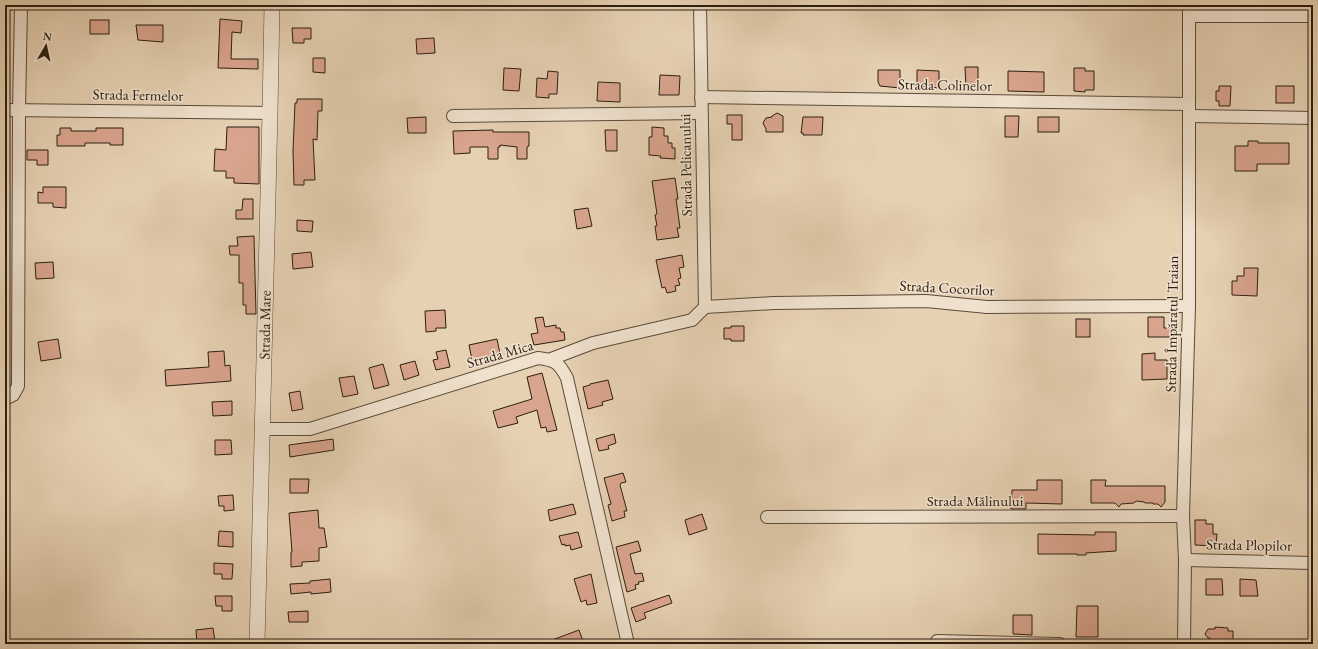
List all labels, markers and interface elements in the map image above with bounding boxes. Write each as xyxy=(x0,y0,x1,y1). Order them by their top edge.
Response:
north arrow xyxy=(26,26,66,66)
text: N xyxy=(42,29,53,44)
street label: Strada Colinelor xyxy=(898,74,992,95)
street label: Strada Fermelor xyxy=(92,84,184,105)
street label: Strada Pelicanului xyxy=(675,113,696,217)
street label: Strada Împăratul Traian xyxy=(1161,255,1182,393)
street label: Strada Cocorilor xyxy=(899,276,995,299)
street label: Strada Mare xyxy=(254,290,275,360)
street label: Strada Mica xyxy=(464,335,535,372)
street label: Strada Mălinului xyxy=(927,491,1024,510)
street label: Strada Plopilor xyxy=(1206,534,1292,555)

